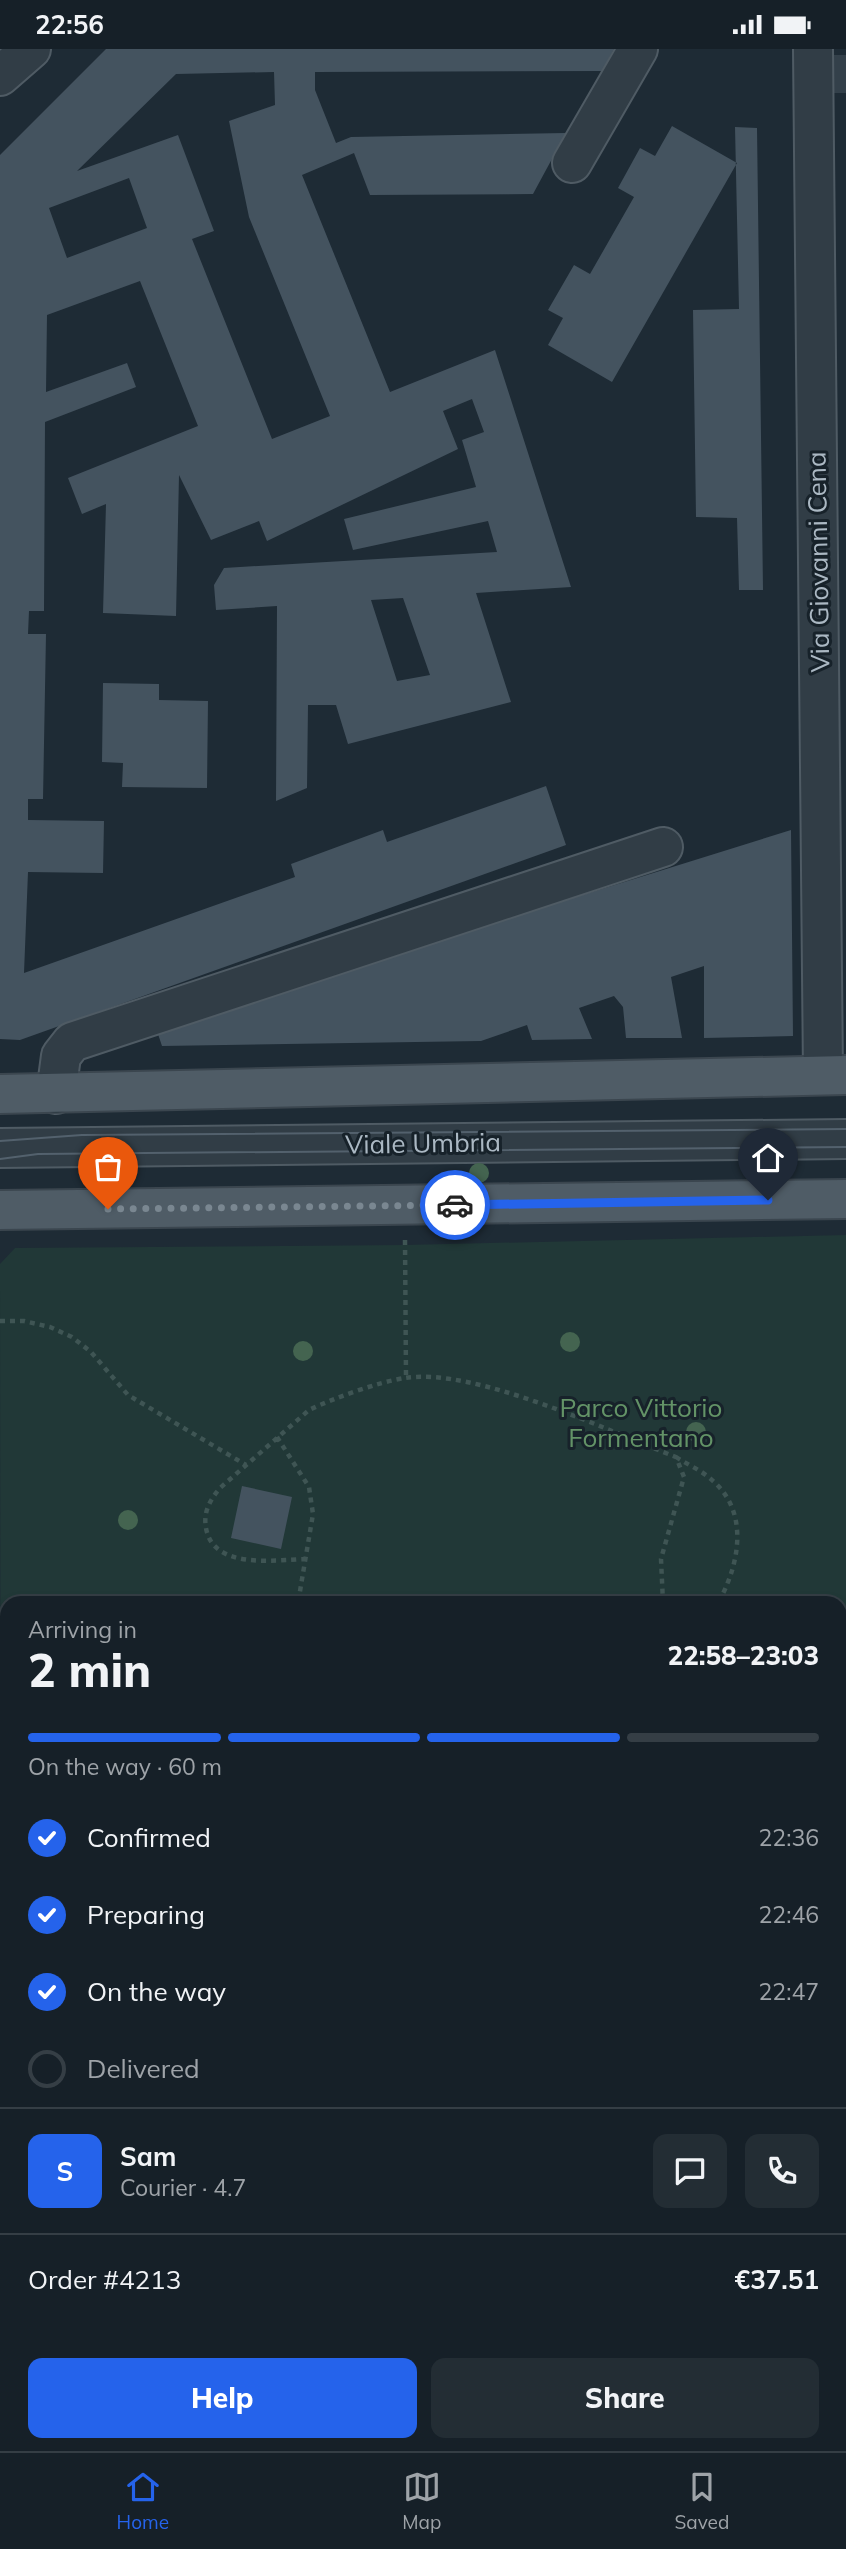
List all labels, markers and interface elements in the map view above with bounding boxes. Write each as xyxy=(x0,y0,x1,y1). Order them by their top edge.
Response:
text: 22:56 xyxy=(35,8,104,41)
street label: Via Giovanni Cena xyxy=(800,451,836,673)
street label: Viale Umbria xyxy=(345,1125,501,1161)
pin xyxy=(738,1128,798,1200)
pin xyxy=(78,1137,138,1209)
icon: home xyxy=(749,1139,787,1177)
icon: bag xyxy=(89,1148,127,1186)
courier xyxy=(420,1170,490,1240)
icon: car xyxy=(436,1186,474,1224)
park label: Parco Vittorio Formentano xyxy=(560,1391,722,1454)
text: Arriving in xyxy=(28,1615,137,1644)
text: 22:58–23:03 xyxy=(668,1639,819,1672)
text: 2 min xyxy=(28,1641,151,1699)
text: On the way · 60 m xyxy=(28,1752,222,1781)
icon: check xyxy=(28,1819,66,1857)
text: Confirmed xyxy=(87,1821,211,1854)
text: 22:36 xyxy=(759,1823,819,1852)
icon: check xyxy=(28,1896,66,1934)
text: Preparing xyxy=(87,1898,205,1931)
text: 22:46 xyxy=(759,1900,819,1929)
icon: check xyxy=(28,1973,66,2011)
text: On the way xyxy=(87,1975,226,2008)
text: 22:47 xyxy=(759,1977,819,2006)
text: Delivered xyxy=(87,2052,200,2085)
button: chat xyxy=(653,2134,727,2208)
button: phone xyxy=(745,2134,819,2208)
text: Sam xyxy=(120,2140,176,2173)
text: S xyxy=(57,2155,73,2188)
text: Courier · 4.7 xyxy=(120,2173,246,2202)
text: Order #4213 xyxy=(28,2263,181,2296)
text: €37.51 xyxy=(735,2263,819,2296)
button: Help xyxy=(28,2358,417,2438)
button: Share xyxy=(431,2358,819,2438)
tab: Home xyxy=(117,2468,169,2534)
tab: Map xyxy=(402,2468,441,2534)
tab: Saved xyxy=(675,2468,729,2534)

